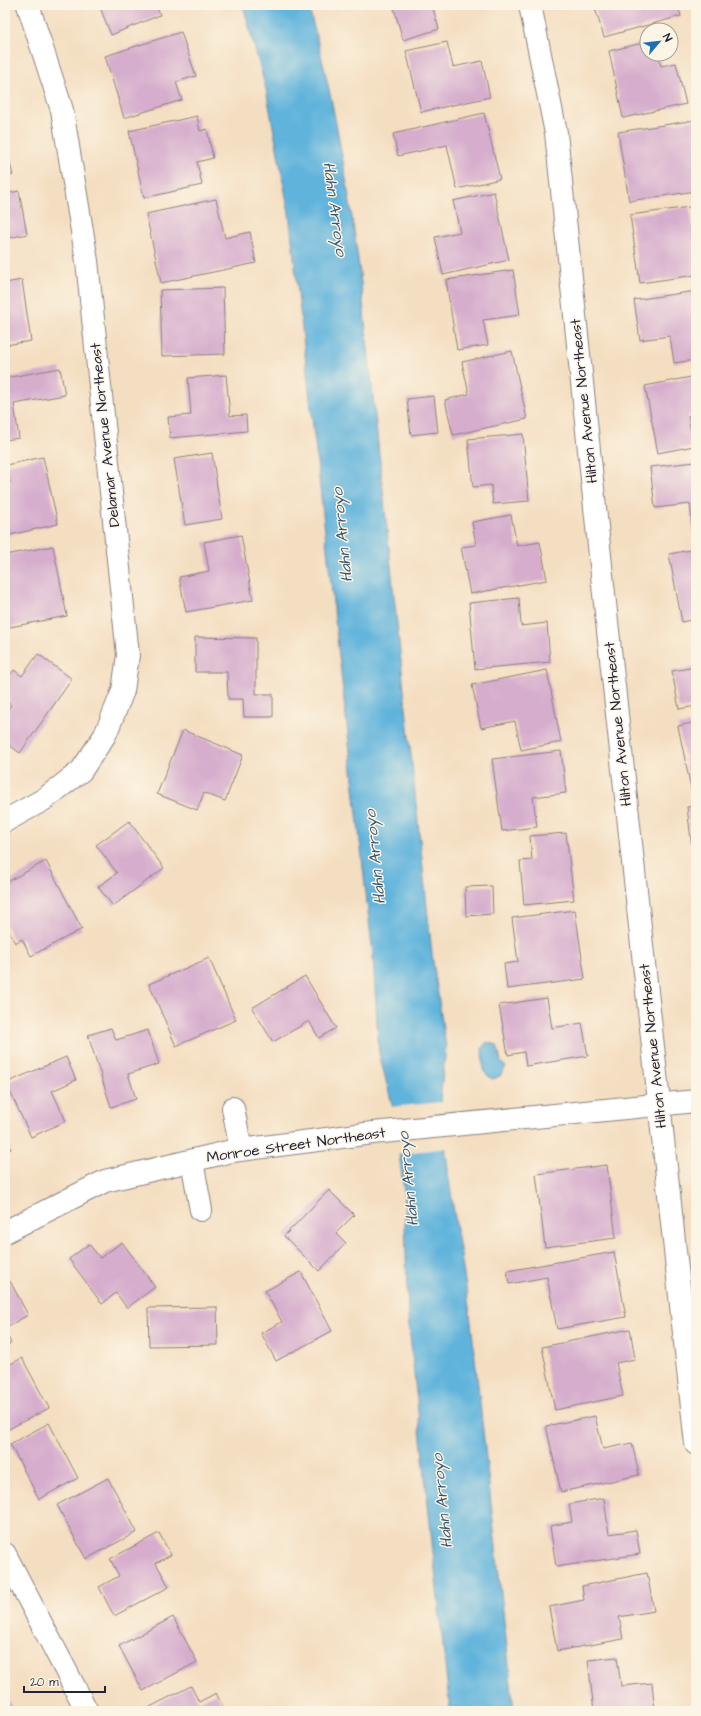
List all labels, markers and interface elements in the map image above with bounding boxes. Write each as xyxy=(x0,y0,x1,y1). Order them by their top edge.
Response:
north arrow xyxy=(639,22,679,62)
text: N xyxy=(659,31,676,44)
water label: Hahn Arroyo xyxy=(317,161,353,259)
street label: Hilton Avenue Northeast xyxy=(565,318,603,484)
street label: Delamar Avenue Northeast xyxy=(85,342,125,528)
water label: Hahn Arroyo xyxy=(326,486,359,583)
street label: Hilton Avenue Northeast xyxy=(599,641,637,807)
water label: Hahn Arroyo xyxy=(359,808,392,905)
street label: Hilton Avenue Northeast xyxy=(634,963,672,1129)
street label: Monroe Street Northeast xyxy=(205,1122,387,1168)
water label: Hahn Arroyo xyxy=(392,1130,425,1227)
water label: Hahn Arroyo xyxy=(426,1452,459,1549)
scale bar xyxy=(24,1668,105,1694)
text: 20 m xyxy=(30,1674,59,1691)

